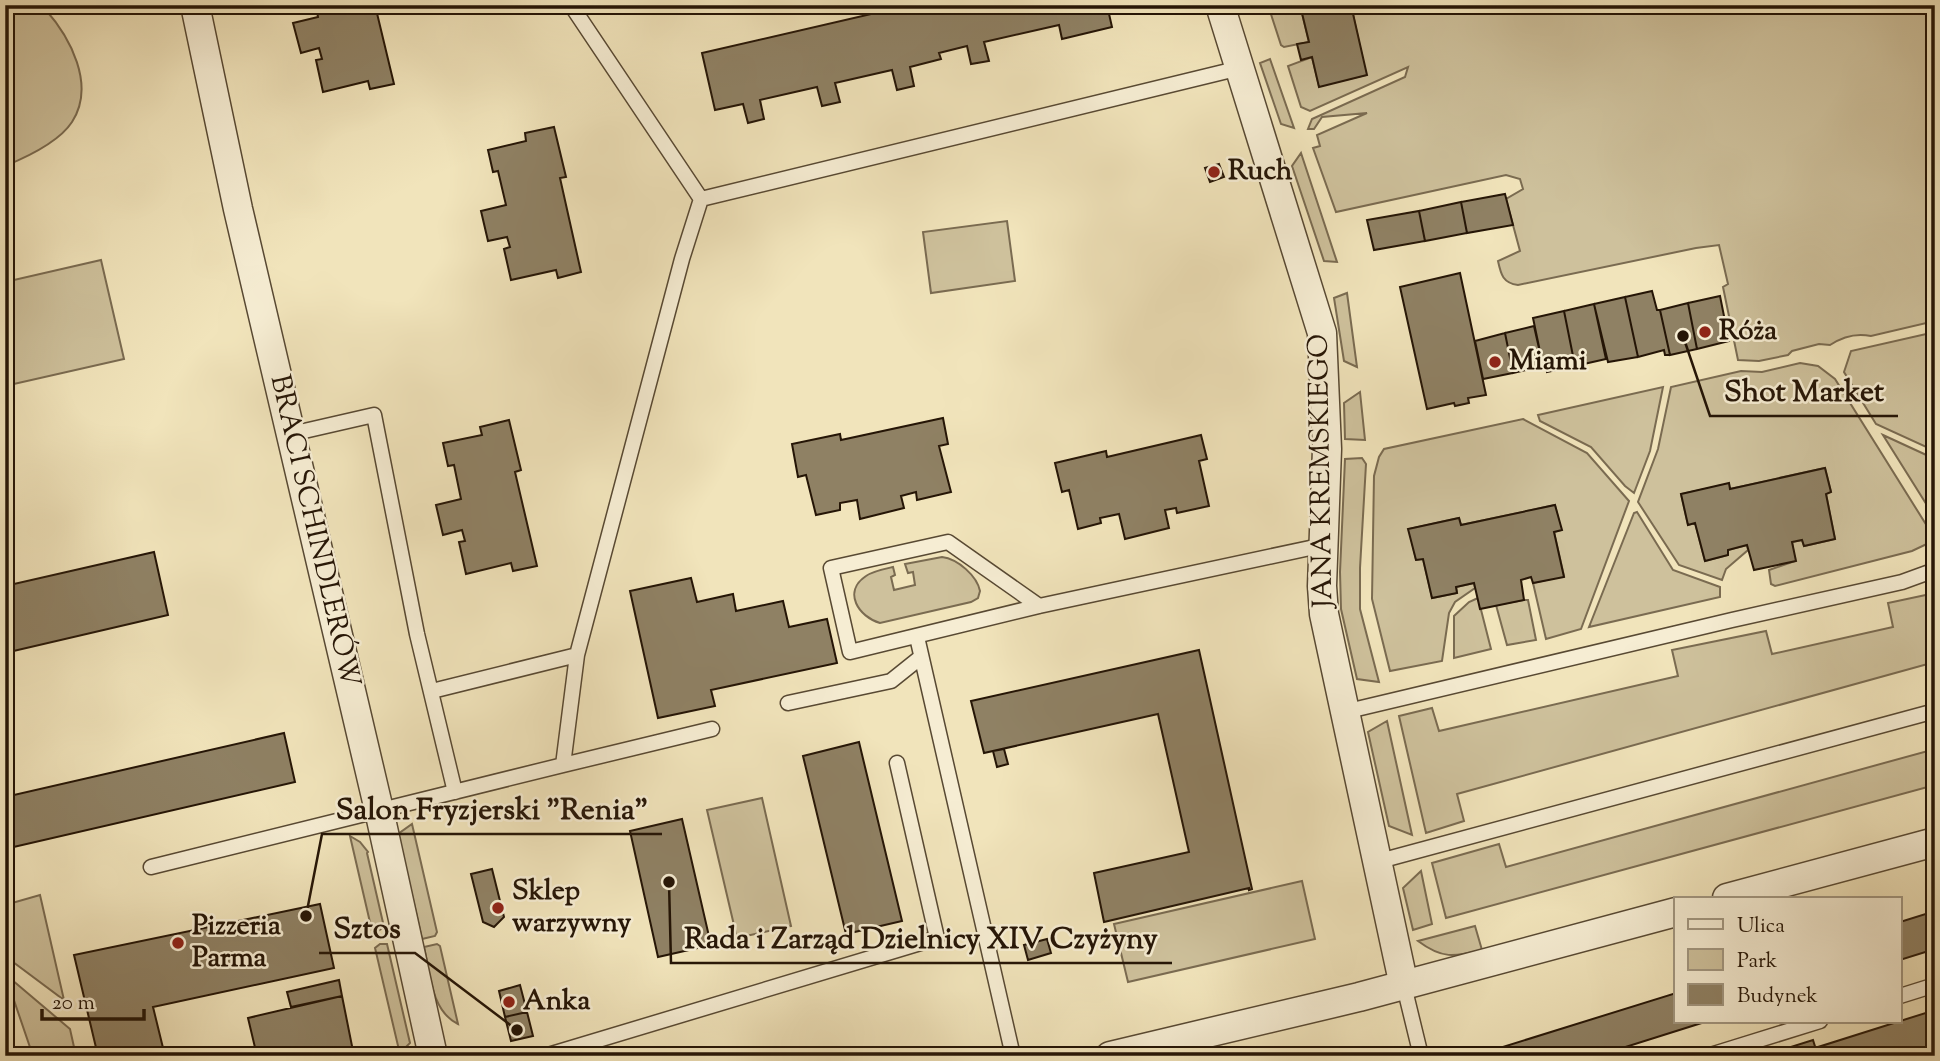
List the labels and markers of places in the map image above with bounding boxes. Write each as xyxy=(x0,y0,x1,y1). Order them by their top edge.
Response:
place label: Ruch xyxy=(1228,152,1293,192)
marker: Ruch xyxy=(1206,164,1222,180)
place label: Róża xyxy=(1719,312,1777,352)
marker: Róża xyxy=(1697,324,1713,340)
place label: Miami xyxy=(1509,342,1587,382)
marker: Miami xyxy=(1487,354,1503,370)
callout: Shot Market xyxy=(1710,365,1898,416)
callout: Salon Fryzjerski "Renia" xyxy=(322,783,662,834)
place label: Sklep warzywny xyxy=(512,872,631,944)
marker: Sklep warzywny xyxy=(490,900,506,916)
callout: Sztos xyxy=(319,902,415,953)
place label: Pizzeria Parma xyxy=(192,907,281,979)
callout: Rada i Zarząd Dzielnicy XIV Czyżyny xyxy=(671,912,1172,963)
marker: Pizzeria Parma xyxy=(170,935,186,951)
place label: Anka xyxy=(523,982,591,1022)
marker: Anka xyxy=(501,994,517,1010)

